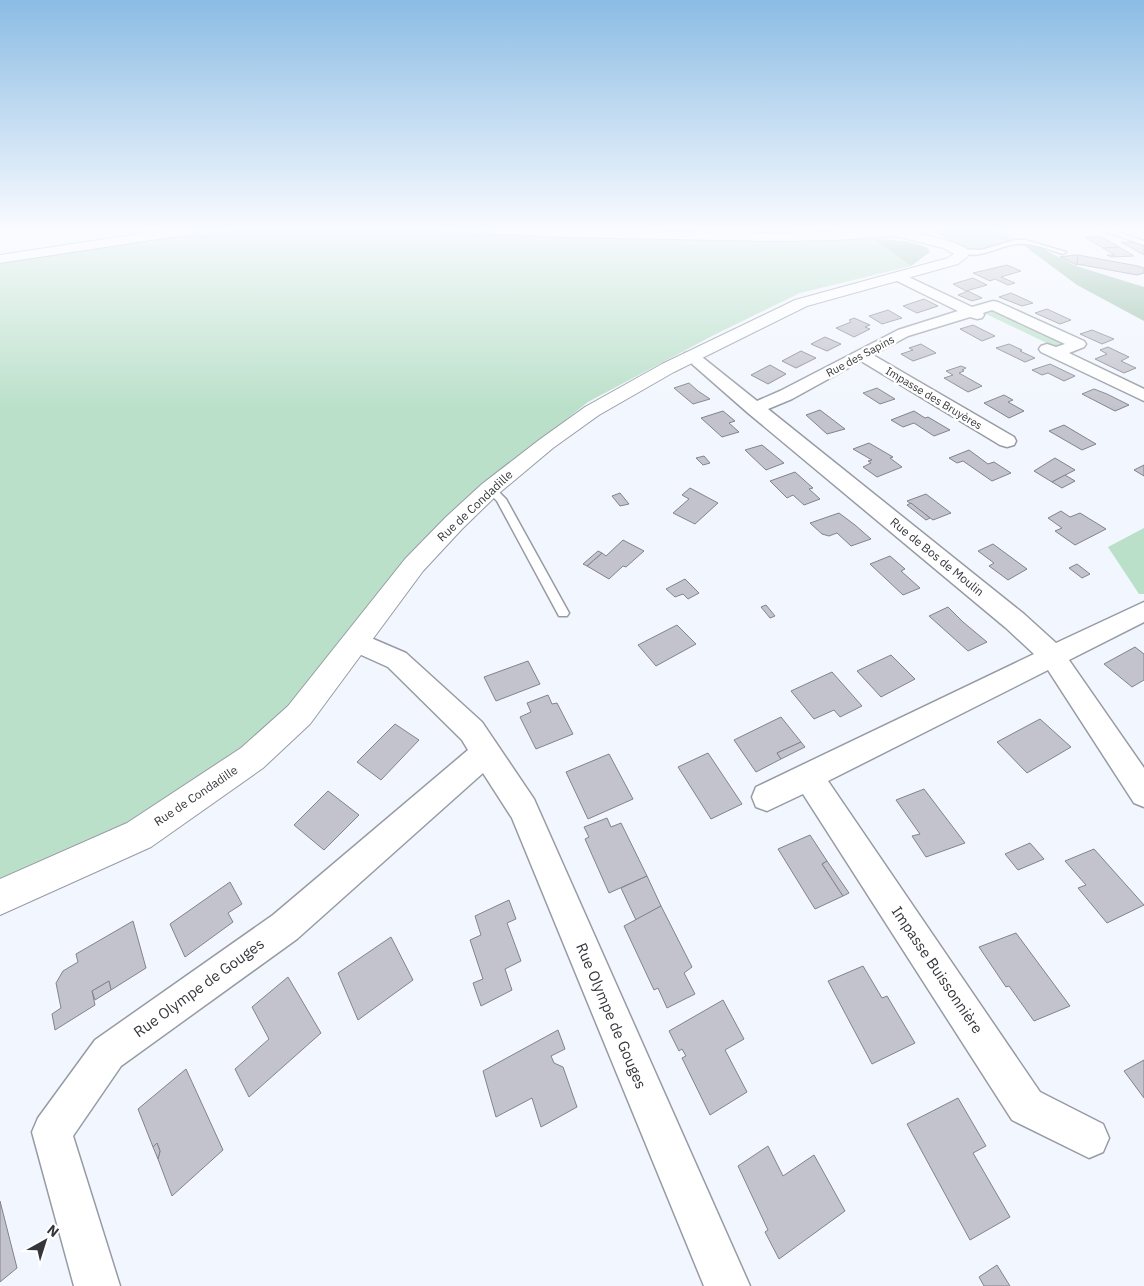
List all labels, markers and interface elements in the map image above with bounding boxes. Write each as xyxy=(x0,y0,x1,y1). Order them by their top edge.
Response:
street label: Rue des Sapins xyxy=(823,332,897,380)
street label: Impasse des Bruyères xyxy=(883,364,985,432)
street label: Rue de Condadille xyxy=(434,467,516,544)
street label: Rue de Bos de Moulin xyxy=(887,514,987,599)
street label: Rue de Condadille xyxy=(151,762,241,829)
street label: Impasse Buissonnière xyxy=(888,902,987,1037)
street label: Rue Olympe de Gouges xyxy=(130,934,268,1041)
street label: Rue Olympe de Gouges xyxy=(572,940,651,1092)
north arrow xyxy=(20,1216,70,1266)
text: N xyxy=(44,1221,63,1241)

